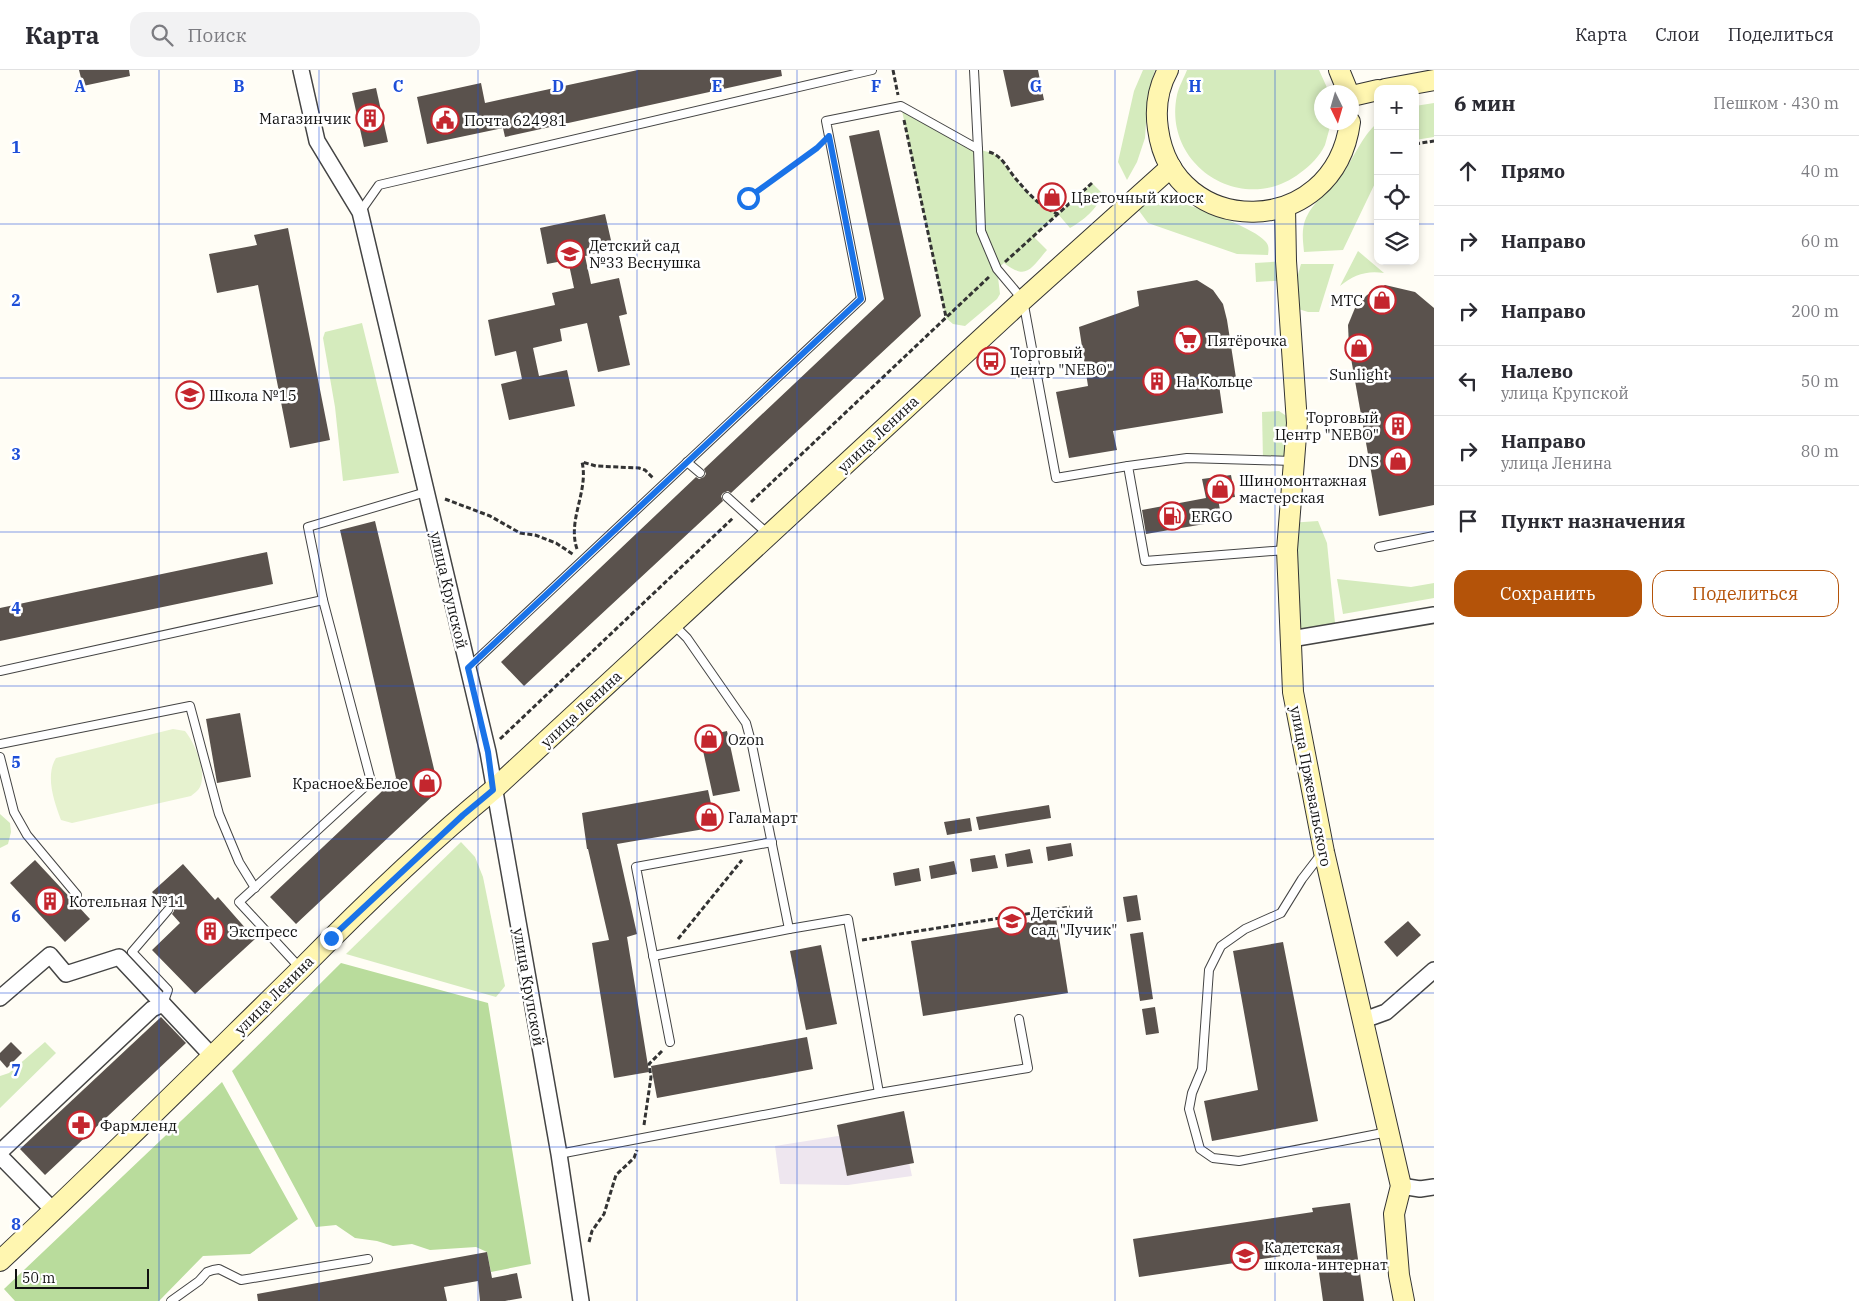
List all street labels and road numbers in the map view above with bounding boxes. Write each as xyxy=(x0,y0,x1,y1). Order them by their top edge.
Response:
street label: улица Ленина xyxy=(833,392,923,476)
street label: улица Крупской xyxy=(426,530,472,651)
street label: улица Ленина xyxy=(536,667,626,751)
street label: улица Пржевальского xyxy=(1286,704,1336,868)
street label: улица Крупской xyxy=(509,926,549,1048)
street label: улица Ленина xyxy=(230,951,318,1039)

